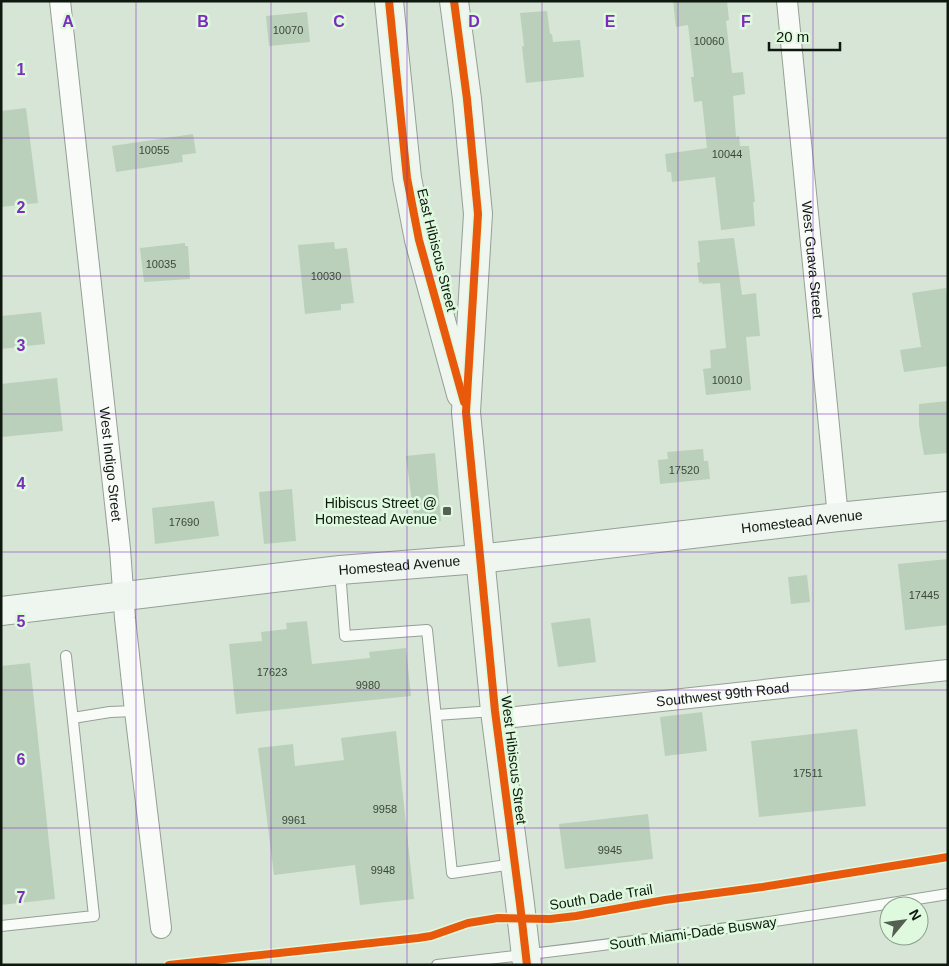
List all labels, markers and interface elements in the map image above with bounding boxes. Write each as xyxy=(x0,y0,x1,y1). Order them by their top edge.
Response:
text: A xyxy=(62,13,74,30)
text: B xyxy=(197,13,209,30)
text: C xyxy=(333,13,345,30)
text: D xyxy=(468,13,480,30)
text: E xyxy=(605,13,616,30)
text: F xyxy=(741,13,751,30)
scale bar xyxy=(769,20,840,52)
house number: 10070 xyxy=(273,24,303,36)
text: 20 m xyxy=(776,28,809,45)
house number: 10060 xyxy=(694,35,724,47)
text: 1 xyxy=(17,61,26,78)
house number: 10055 xyxy=(139,144,169,156)
house number: 10044 xyxy=(712,148,742,160)
street label: East Hibiscus Street xyxy=(414,187,460,313)
text: 2 xyxy=(17,199,26,216)
street label: West Guava Street xyxy=(799,200,826,319)
house number: 10035 xyxy=(146,258,176,270)
house number: 10030 xyxy=(311,270,341,282)
text: 3 xyxy=(17,337,26,354)
house number: 10010 xyxy=(712,374,742,386)
street label: West Indigo Street xyxy=(97,406,125,522)
house number: 17520 xyxy=(669,464,699,476)
text: 4 xyxy=(17,475,26,492)
place label: Hibiscus Street @ Homestead Avenue xyxy=(315,495,437,527)
marker: Hibiscus Street @ Homestead Avenue xyxy=(441,505,453,517)
street label: Homestead Avenue xyxy=(740,507,864,536)
house number: 17690 xyxy=(169,516,199,528)
street label: Homestead Avenue xyxy=(338,552,461,578)
house number: 17445 xyxy=(909,589,939,601)
text: 5 xyxy=(17,613,26,630)
house number: 17623 xyxy=(257,666,287,678)
house number: 9980 xyxy=(356,679,380,691)
street label: Southwest 99th Road xyxy=(655,679,790,710)
street label: West Hibiscus Street xyxy=(498,695,530,825)
text: 6 xyxy=(17,751,26,768)
house number: 17511 xyxy=(793,767,823,779)
house number: 9958 xyxy=(373,803,397,815)
house number: 9961 xyxy=(282,814,306,826)
house number: 9945 xyxy=(598,844,622,856)
house number: 9948 xyxy=(371,864,395,876)
street label: South Dade Trail xyxy=(548,881,654,913)
text: 7 xyxy=(17,889,26,906)
north arrow xyxy=(879,896,929,946)
text: N xyxy=(906,906,925,923)
street label: South Miami-Dade Busway xyxy=(608,913,778,953)

